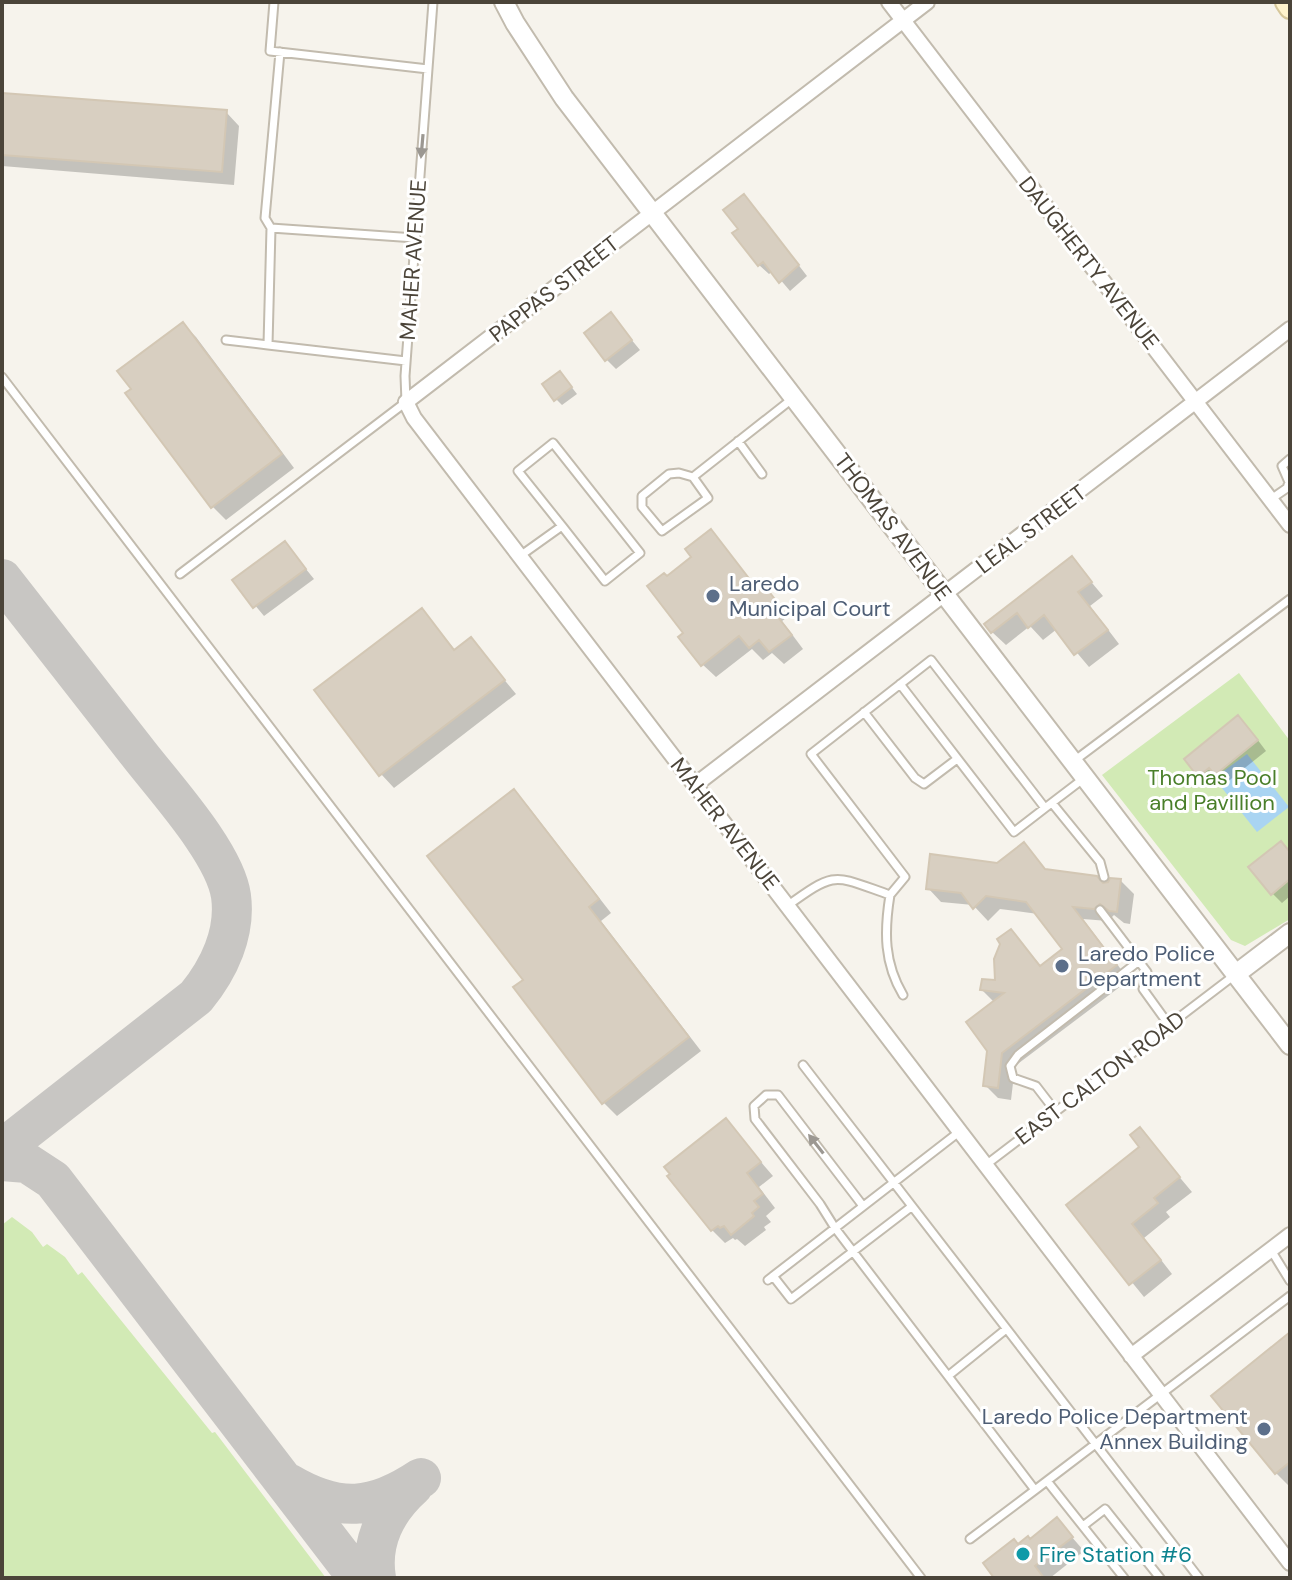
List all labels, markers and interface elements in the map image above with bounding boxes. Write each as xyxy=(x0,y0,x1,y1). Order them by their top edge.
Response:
one-way arrow xyxy=(415,134,428,159)
street label: DAUGHERTY AVENUE xyxy=(1012,170,1166,356)
street label: MAHER AVENUE xyxy=(393,179,433,341)
street label: PAPPAS STREET xyxy=(483,229,625,349)
street label: THOMAS AVENUE xyxy=(828,447,958,607)
street label: LEAL STREET xyxy=(970,478,1092,580)
place label: Laredo Municipal Court xyxy=(729,569,891,623)
marker: Laredo Municipal Court xyxy=(704,587,722,605)
street label: MAHER AVENUE xyxy=(664,752,786,896)
park label: Thomas Pool and Pavillion xyxy=(1147,763,1277,817)
place label: Laredo Police Department xyxy=(1078,939,1215,993)
marker: Laredo Police Department xyxy=(1053,957,1071,975)
street label: EAST CALTON ROAD xyxy=(1009,1005,1191,1151)
one-way arrow xyxy=(808,1134,824,1154)
place label: Laredo Police Department Annex Building xyxy=(982,1402,1248,1456)
marker: Laredo Police Department Annex Building xyxy=(1255,1420,1273,1438)
place label: Fire Station #6 xyxy=(1039,1540,1192,1569)
marker: Fire Station #6 xyxy=(1014,1545,1032,1563)

